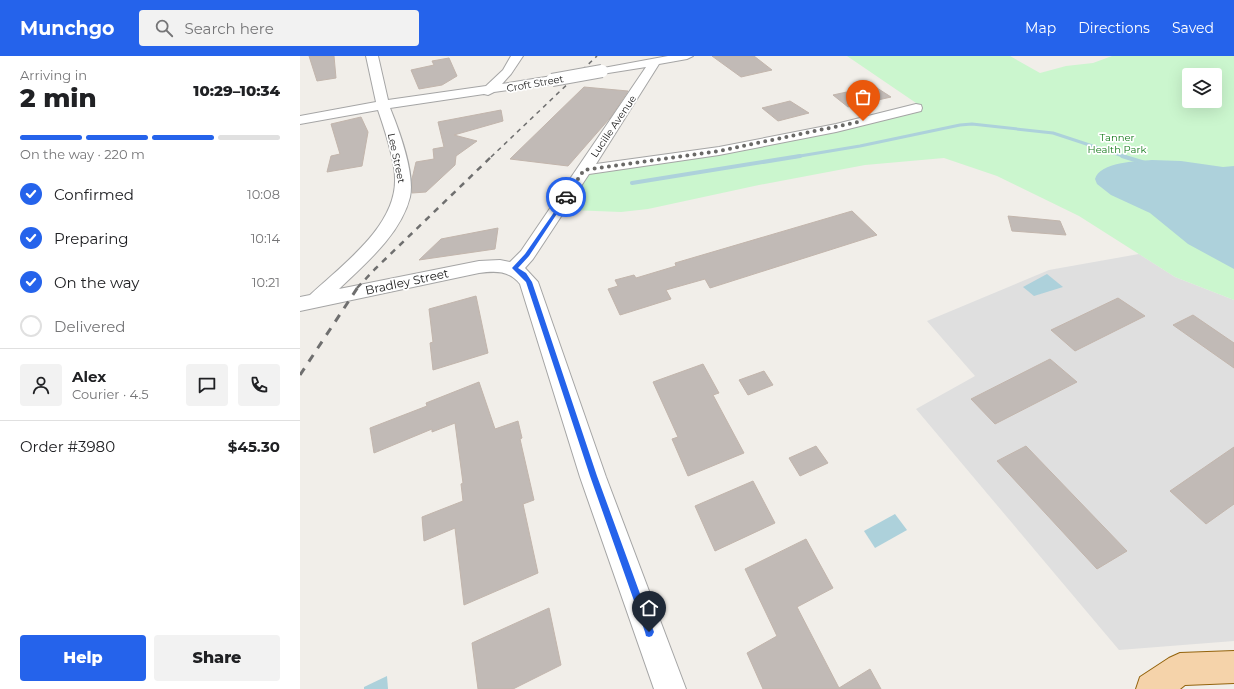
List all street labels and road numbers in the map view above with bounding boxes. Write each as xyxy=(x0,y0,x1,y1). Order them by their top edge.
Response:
street label: Croft Street xyxy=(506,72,565,95)
street label: Lucille Avenue xyxy=(588,93,639,160)
street label: Lee Street xyxy=(385,132,408,184)
street label: Bradley Street xyxy=(364,265,450,298)

